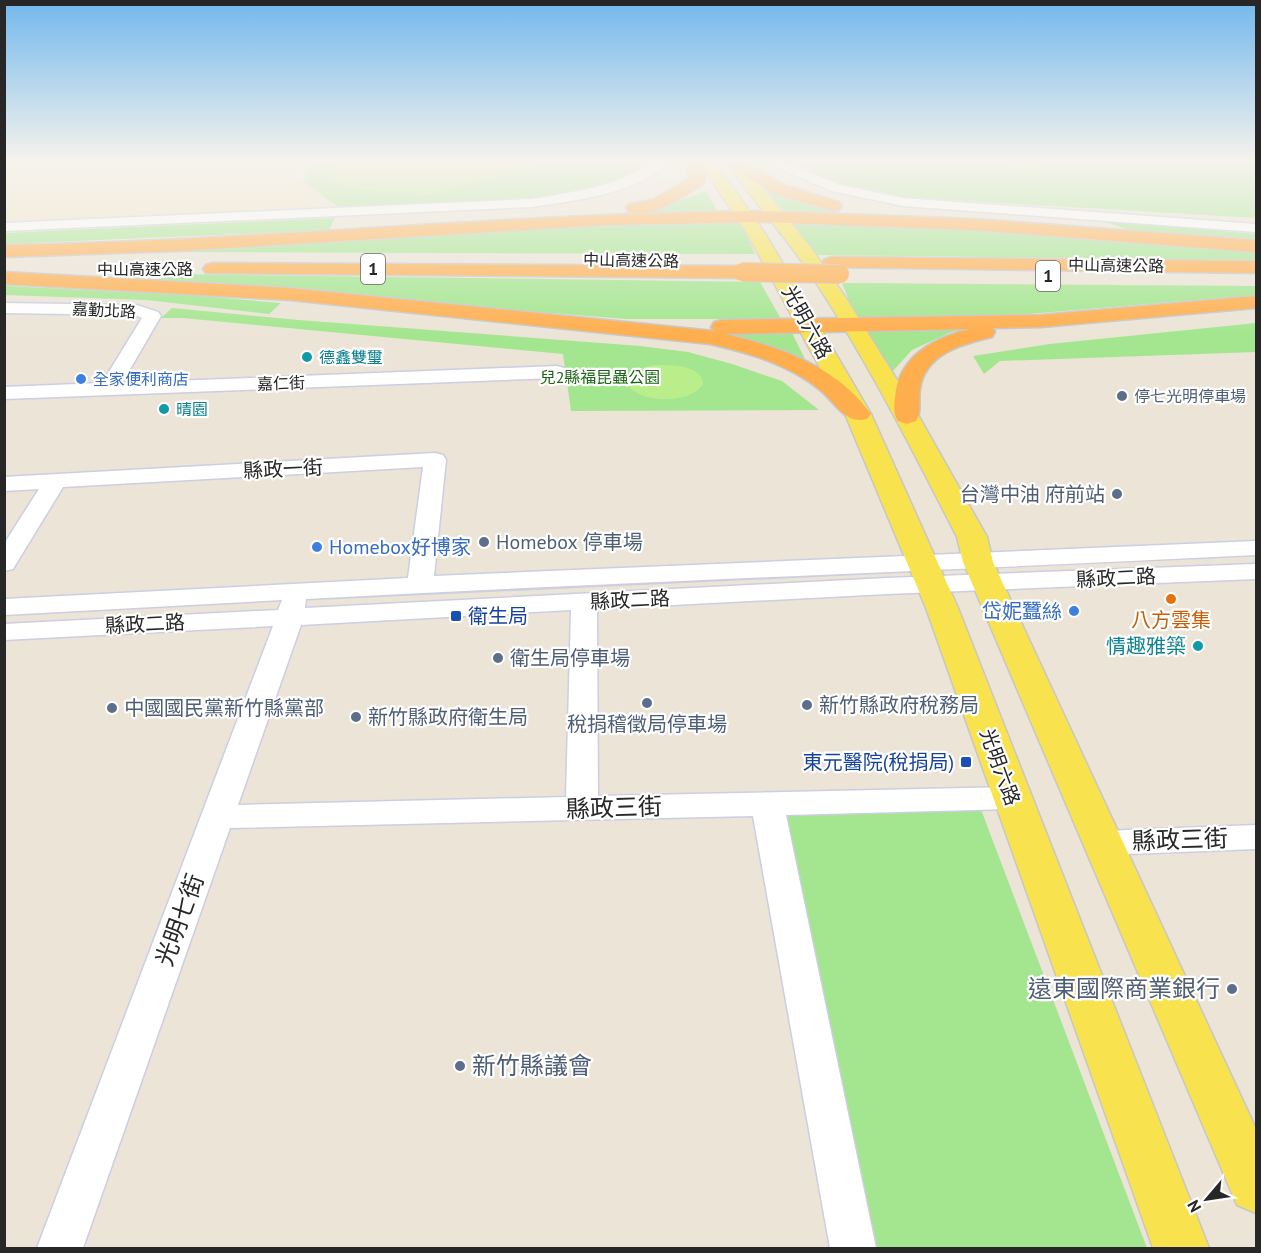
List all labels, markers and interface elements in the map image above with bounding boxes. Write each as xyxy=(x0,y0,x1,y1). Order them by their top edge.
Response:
street label: 中山高速公路 xyxy=(583,249,679,271)
road number: 1 xyxy=(361,254,385,284)
street label: 中山高速公路 xyxy=(1068,254,1164,276)
street label: 中山高速公路 xyxy=(97,259,193,279)
road number: 1 xyxy=(1036,261,1060,291)
street label: 光明六路 xyxy=(776,281,838,363)
street label: 嘉勤北路 xyxy=(72,298,136,322)
place label: 德鑫雙璽 xyxy=(319,347,383,367)
marker: 德鑫雙璽 xyxy=(300,350,314,364)
park label: 兒2縣福昆蟲公園 xyxy=(540,367,660,387)
place label: 全家便利商店 xyxy=(93,369,189,389)
marker: 全家便利商店 xyxy=(74,372,88,386)
street label: 嘉仁街 xyxy=(257,372,305,394)
place label: 停七光明停車場 xyxy=(1134,386,1246,406)
marker: 停七光明停車場 xyxy=(1115,389,1129,403)
place label: 晴園 xyxy=(176,399,208,419)
marker: 晴園 xyxy=(157,402,171,416)
street label: 縣政一街 xyxy=(242,454,324,484)
place label: 台灣中油 府前站 xyxy=(960,481,1105,507)
marker: 台灣中油 府前站 xyxy=(1110,487,1124,501)
place label: Homebox 停車場 xyxy=(496,529,643,555)
place label: Homebox好博家 xyxy=(329,534,471,560)
marker: Homebox 停車場 xyxy=(477,535,491,549)
marker: Homebox好博家 xyxy=(310,540,324,554)
street label: 縣政二路 xyxy=(1075,563,1157,593)
street label: 縣政二路 xyxy=(589,585,671,615)
marker: 八方雲集 xyxy=(1164,592,1178,606)
place label: 岱妮蠶絲 xyxy=(982,598,1062,624)
place label: 衛生局 xyxy=(468,603,528,629)
marker: 岱妮蠶絲 xyxy=(1067,604,1081,618)
place label: 八方雲集 xyxy=(1131,607,1211,633)
street label: 縣政二路 xyxy=(104,609,186,639)
marker: 衛生局 xyxy=(449,609,463,623)
place label: 情趣雅築 xyxy=(1106,633,1186,659)
marker: 情趣雅築 xyxy=(1191,639,1205,653)
place label: 衛生局停車場 xyxy=(510,645,630,671)
marker: 衛生局停車場 xyxy=(491,651,505,665)
place label: 新竹縣政府稅務局 xyxy=(819,692,979,718)
place label: 中國國民黨新竹縣黨部 xyxy=(124,695,324,721)
marker: 稅捐稽徵局停車場 xyxy=(640,696,654,710)
marker: 新竹縣政府稅務局 xyxy=(800,698,814,712)
marker: 中國國民黨新竹縣黨部 xyxy=(105,701,119,715)
place label: 新竹縣政府衛生局 xyxy=(368,704,528,730)
marker: 新竹縣政府衛生局 xyxy=(349,710,363,724)
place label: 稅捐稽徵局停車場 xyxy=(567,711,727,737)
street label: 光明六路 xyxy=(974,725,1026,809)
place label: 東元醫院(稅捐局) xyxy=(803,749,954,775)
marker: 東元醫院(稅捐局) xyxy=(959,755,973,769)
street label: 縣政三街 xyxy=(565,790,662,825)
street label: 縣政三街 xyxy=(1131,822,1228,857)
street label: 光明七街 xyxy=(149,869,211,970)
place label: 遠東國際商業銀行 xyxy=(1028,973,1220,1004)
marker: 遠東國際商業銀行 xyxy=(1225,982,1239,996)
place label: 新竹縣議會 xyxy=(472,1050,592,1081)
marker: 新竹縣議會 xyxy=(453,1059,467,1073)
north arrow xyxy=(1177,1169,1237,1229)
text: N xyxy=(1183,1197,1205,1216)

